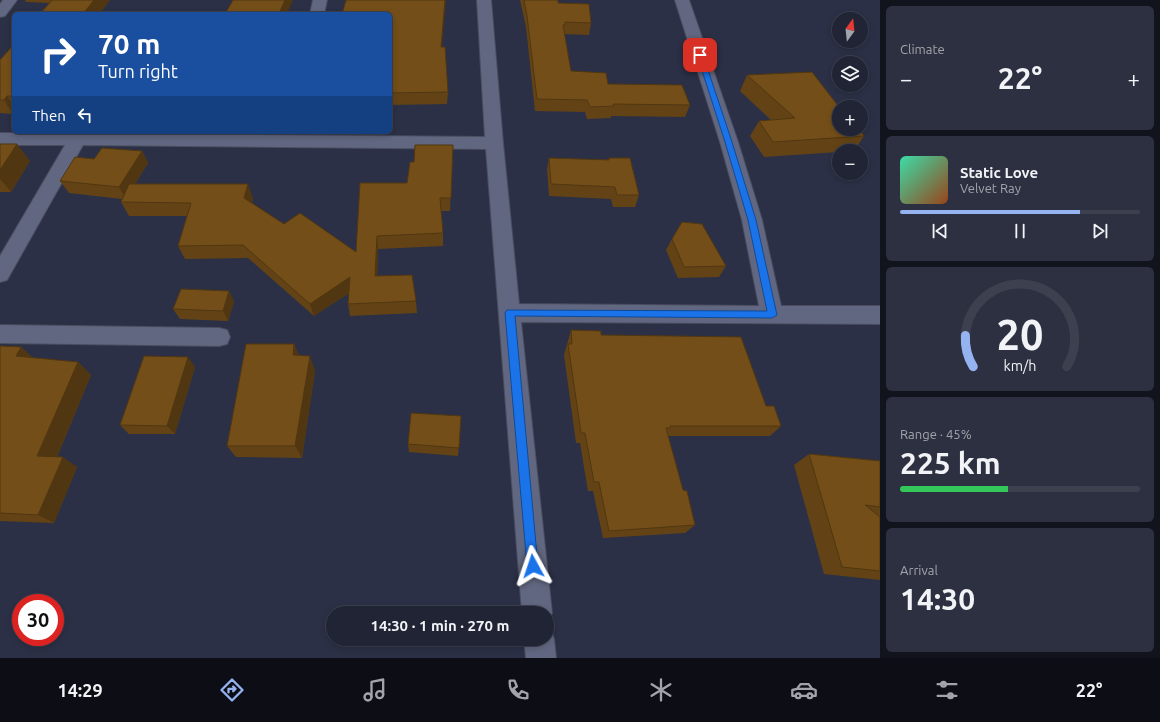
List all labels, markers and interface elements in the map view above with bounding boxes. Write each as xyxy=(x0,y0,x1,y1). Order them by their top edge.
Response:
north arrow xyxy=(832,12,868,48)
map controls xyxy=(832,12,868,180)
icon: right xyxy=(32,28,84,80)
text: 70 m xyxy=(98,28,160,59)
pin xyxy=(683,38,717,72)
text: Climate xyxy=(900,42,945,56)
icon: arrive xyxy=(689,44,711,66)
button: layers xyxy=(832,56,868,92)
text: Turn right xyxy=(98,61,178,81)
text: 22° xyxy=(998,61,1042,95)
text: − xyxy=(900,66,912,91)
text: + xyxy=(1128,66,1140,91)
button: + xyxy=(832,100,868,136)
icon: left xyxy=(74,104,96,126)
text: Then xyxy=(32,107,66,124)
button: − xyxy=(832,144,868,180)
text: Static Love xyxy=(960,164,1038,181)
text: Velvet Ray xyxy=(960,181,1021,195)
icon: previous xyxy=(929,220,951,242)
icon: pause xyxy=(1009,220,1031,242)
icon: next xyxy=(1089,220,1111,242)
text: 20 xyxy=(997,311,1043,358)
text: km/h xyxy=(1004,358,1036,374)
text: Range · 45% xyxy=(900,427,972,441)
text: 225 km xyxy=(900,446,1001,480)
position arrow xyxy=(512,545,554,587)
text: Arrival xyxy=(900,563,938,577)
text: 14:30 xyxy=(900,582,975,616)
speed limit sign: 30 xyxy=(12,594,64,646)
text: 14:30 · 1 min · 270 m xyxy=(371,617,509,634)
icon: directions xyxy=(218,676,246,704)
icon: music xyxy=(361,676,389,704)
icon: phone xyxy=(504,676,532,704)
icon: climate xyxy=(647,676,675,704)
icon: car xyxy=(790,676,818,704)
icon: filters xyxy=(933,676,961,704)
text: 14:29 xyxy=(58,680,103,700)
text: 22° xyxy=(1076,680,1102,700)

